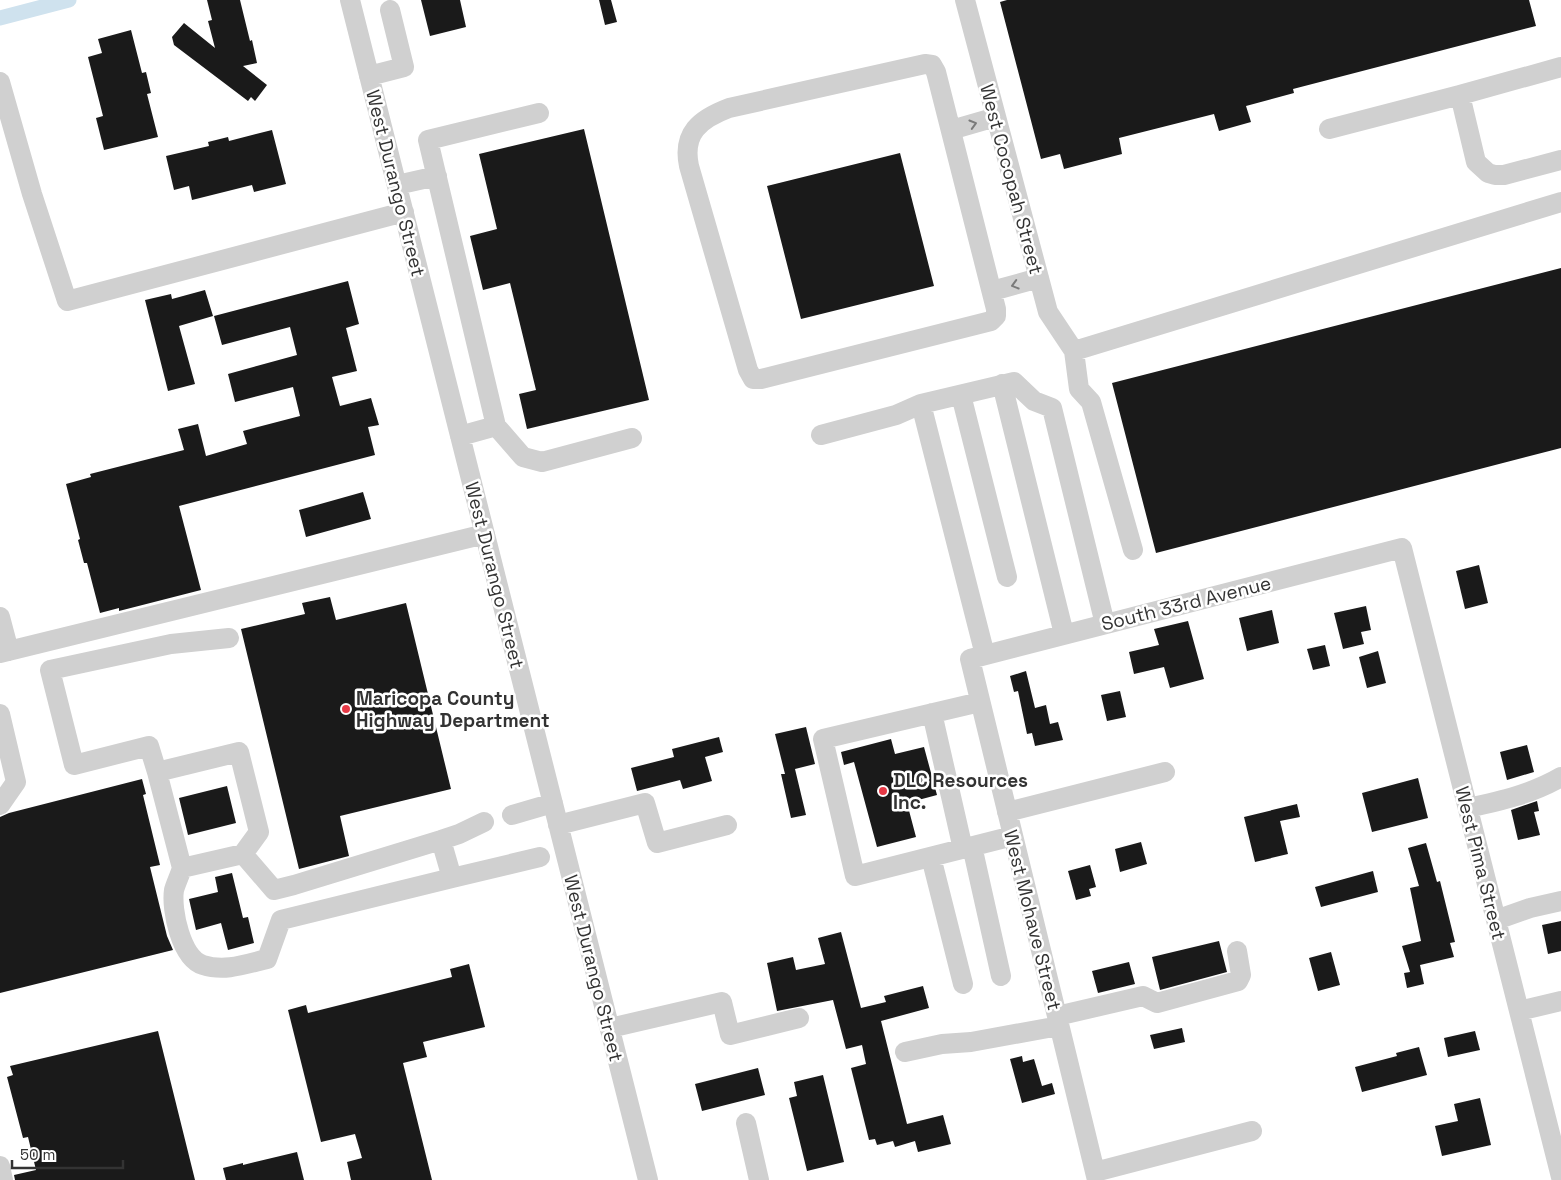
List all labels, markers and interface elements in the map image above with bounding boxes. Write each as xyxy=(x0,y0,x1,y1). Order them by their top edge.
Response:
street label: West Cocopah Street xyxy=(974,81,1049,277)
street label: West Durango Street xyxy=(360,87,431,279)
one-way arrow xyxy=(969,119,977,129)
one-way arrow xyxy=(1012,279,1020,289)
street label: West Durango Street xyxy=(459,479,530,671)
street label: South 33rd Avenue xyxy=(1099,570,1274,637)
place label: Maricopa County Highway Department xyxy=(356,686,550,733)
marker: Maricopa County Highway Department xyxy=(340,703,352,715)
place label: DLC Resources Inc. xyxy=(893,768,1028,815)
street label: West Pima Street xyxy=(1449,784,1512,942)
marker: DLC Resources Inc. xyxy=(877,785,889,797)
street label: West Mohave Street xyxy=(998,827,1067,1013)
street label: West Durango Street xyxy=(558,872,629,1064)
scale bar xyxy=(12,1138,124,1170)
text: 50 m xyxy=(20,1145,55,1164)

